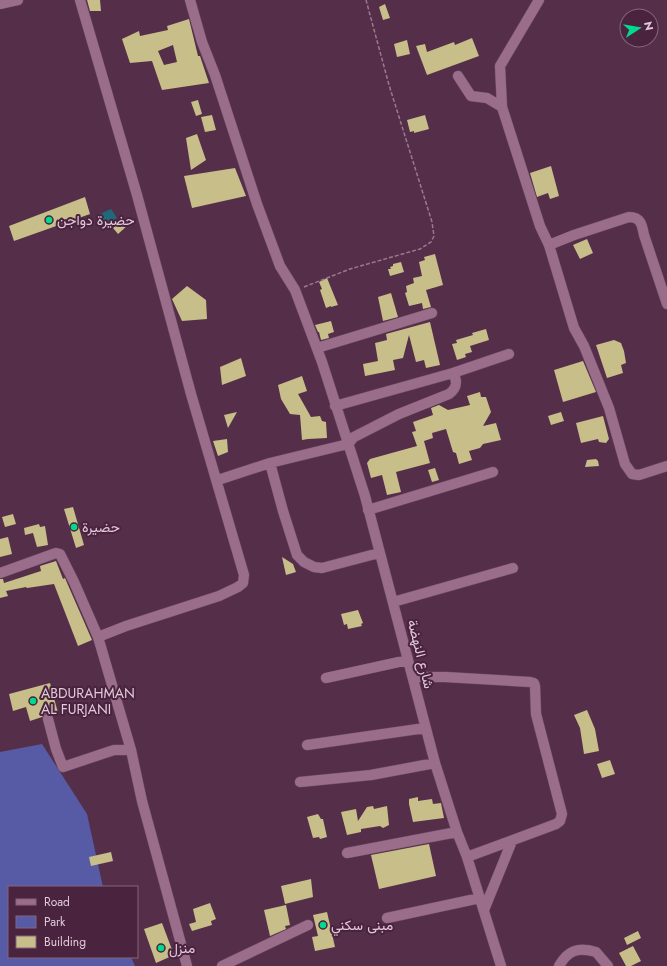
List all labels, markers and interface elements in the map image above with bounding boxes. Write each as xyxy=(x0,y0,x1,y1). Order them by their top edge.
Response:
north arrow xyxy=(619,8,659,48)
text: N xyxy=(640,20,658,32)
place label: حضيرة دواجن xyxy=(57,210,135,230)
marker: حضيرة دواجن xyxy=(44,215,54,225)
place label: حضيرة xyxy=(82,517,120,537)
marker: حضيرة xyxy=(69,522,79,532)
street label: شارع النهضة xyxy=(402,617,439,691)
place label: ABDURAHMAN AL FURJANI xyxy=(41,683,135,719)
marker: ABDURAHMAN AL FURJANI xyxy=(28,696,38,706)
legend xyxy=(8,886,138,958)
text: Road xyxy=(44,893,70,911)
text: Park xyxy=(44,913,66,931)
place label: مبنى سكني xyxy=(331,915,393,937)
marker: مبنى سكني xyxy=(318,920,328,930)
text: Building xyxy=(44,933,86,951)
place label: منزل xyxy=(169,938,195,958)
marker: منزل xyxy=(156,943,166,953)

